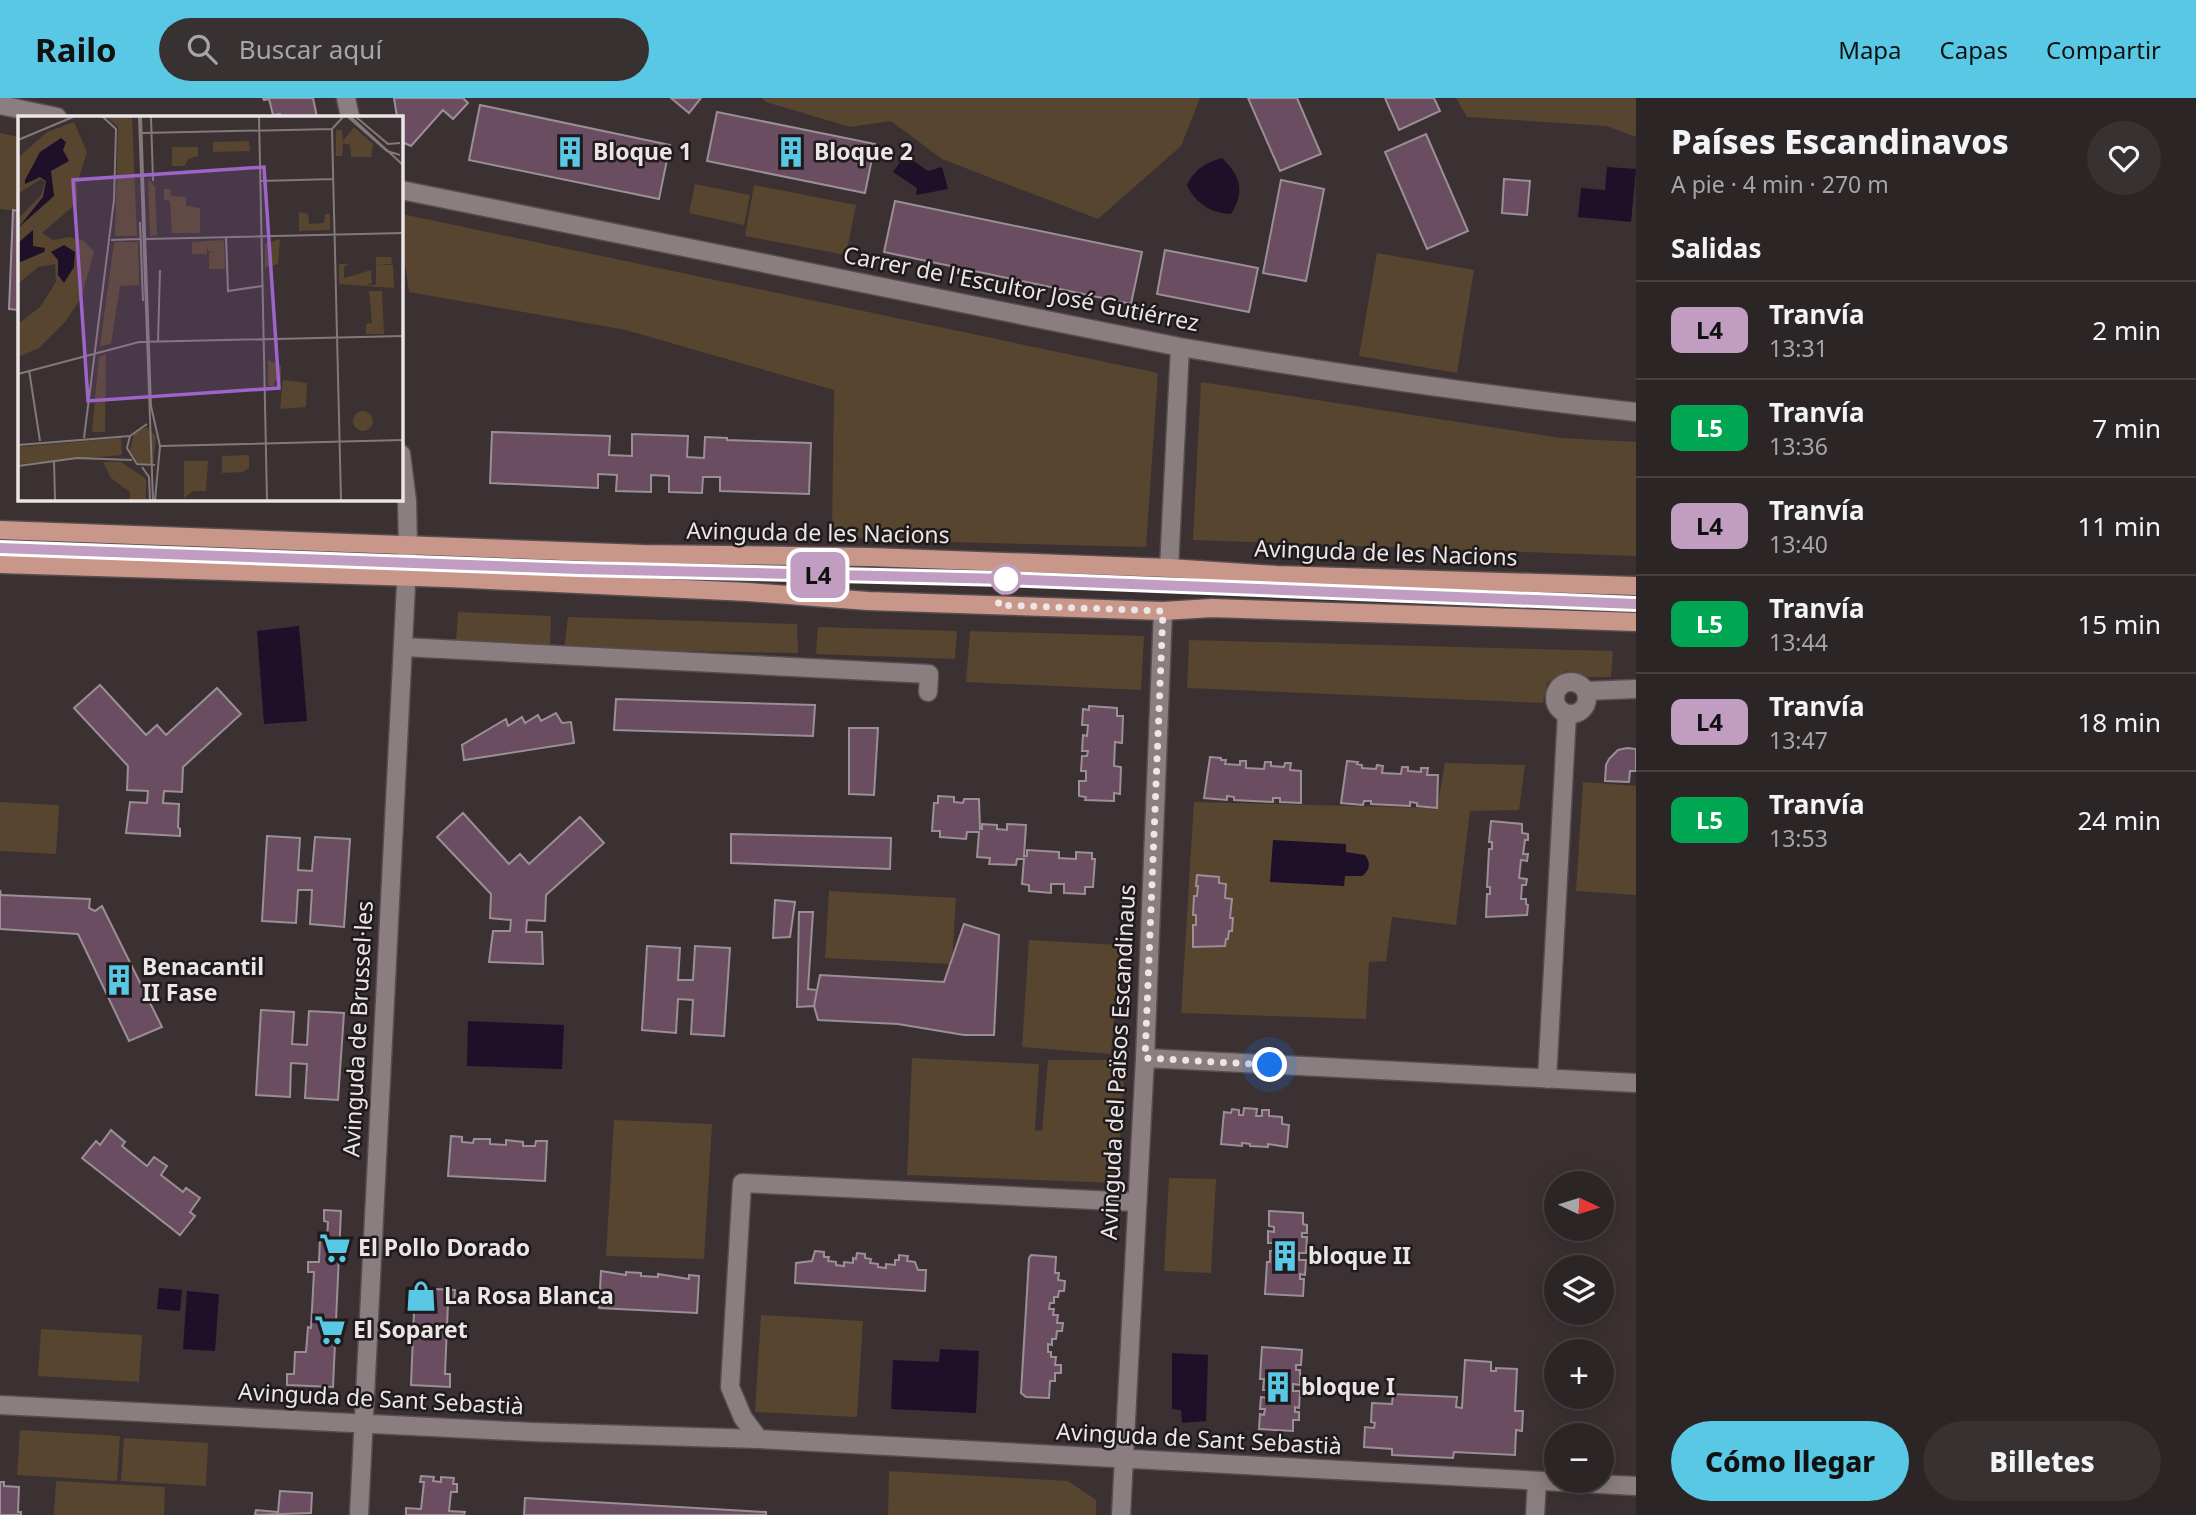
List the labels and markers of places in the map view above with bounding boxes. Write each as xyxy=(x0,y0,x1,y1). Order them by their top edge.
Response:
building icon: Bloque 1 xyxy=(553,135,587,169)
place label: Bloque 1 xyxy=(593,135,692,167)
building icon: Bloque 2 xyxy=(774,135,808,169)
place label: Bloque 2 xyxy=(814,135,913,167)
unlabelled marker xyxy=(991,564,1021,594)
place label: Benacantil II Fase xyxy=(142,950,264,1008)
building icon: Benacantil II Fase xyxy=(102,963,136,997)
supermarket icon: El Pollo Dorado xyxy=(318,1231,352,1265)
place label: El Pollo Dorado xyxy=(358,1231,530,1263)
building icon: bloque II xyxy=(1268,1239,1302,1273)
place label: bloque II xyxy=(1308,1239,1411,1271)
shop icon: La Rosa Blanca xyxy=(404,1279,438,1313)
place label: La Rosa Blanca xyxy=(444,1279,614,1311)
supermarket icon: El Soparet xyxy=(313,1313,347,1347)
place label: El Soparet xyxy=(353,1313,468,1345)
building icon: bloque I xyxy=(1261,1370,1295,1404)
place label: bloque I xyxy=(1301,1370,1395,1402)

